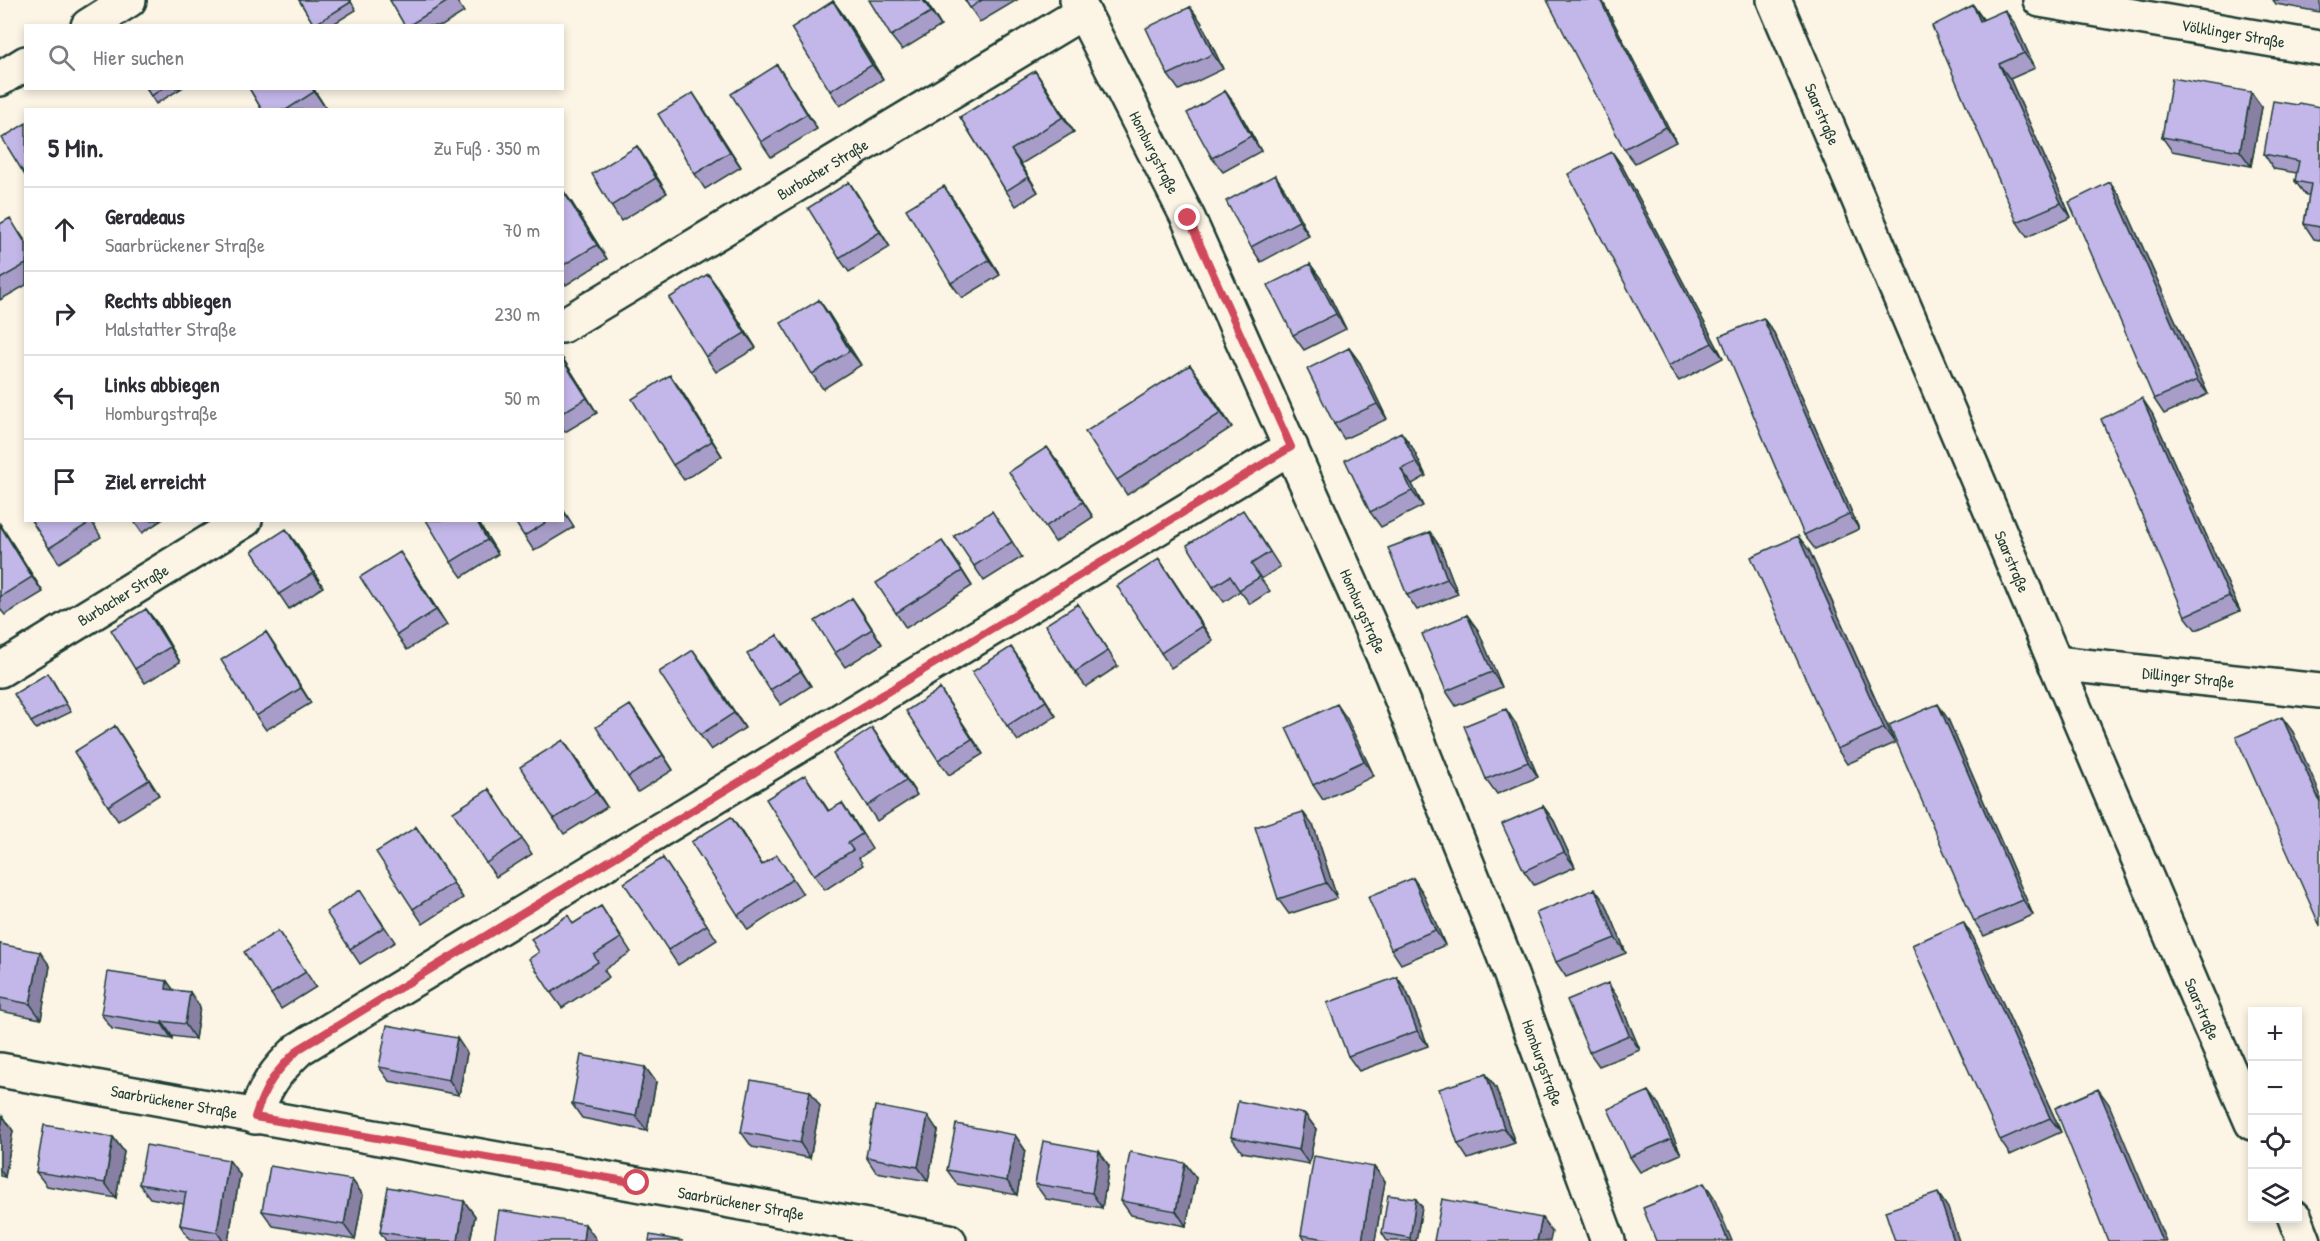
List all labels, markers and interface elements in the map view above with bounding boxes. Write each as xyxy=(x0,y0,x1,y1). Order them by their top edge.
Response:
street label: Völklinger Straße xyxy=(2180,13,2287,53)
search box xyxy=(24,24,564,90)
icon: search xyxy=(45,41,78,74)
text: Hier suchen xyxy=(93,42,184,72)
street label: Saarstraße xyxy=(1800,80,1846,149)
street label: Homburgstraße xyxy=(1124,107,1185,198)
text: 5 Min. xyxy=(48,130,104,165)
street label: Burbacher Straße xyxy=(773,133,873,205)
text: Zu Fuß · 350 m xyxy=(433,134,540,161)
text: Geradeaus xyxy=(105,201,185,231)
route end xyxy=(1174,204,1200,230)
icon: ahead xyxy=(48,213,81,246)
text: 70 m xyxy=(503,216,540,243)
text: Saarbrückener Straße xyxy=(105,231,265,258)
text: Rechts abbiegen xyxy=(105,285,232,315)
icon: right xyxy=(48,297,81,330)
text: 230 m xyxy=(495,300,540,327)
text: Malstatter Straße xyxy=(105,315,237,342)
text: Links abbiegen xyxy=(105,369,220,399)
icon: left xyxy=(48,381,81,414)
text: 50 m xyxy=(504,384,540,411)
text: Homburgstraße xyxy=(105,399,218,426)
icon: arrive xyxy=(48,465,81,498)
text: Ziel erreicht xyxy=(105,466,205,496)
street label: Saarstraße xyxy=(1989,527,2035,596)
street label: Burbacher Straße xyxy=(73,558,173,631)
street label: Homburgstraße xyxy=(1335,565,1392,657)
street label: Dillinger Straße xyxy=(2141,661,2236,693)
street label: Saarstraße xyxy=(2179,975,2226,1044)
map controls xyxy=(2248,1007,2302,1223)
button: + xyxy=(2248,1007,2302,1061)
street label: Homburgstraße xyxy=(1517,1016,1569,1109)
button: − xyxy=(2248,1061,2302,1115)
street label: Saarbrückener Straße xyxy=(109,1079,240,1124)
button: locate xyxy=(2248,1115,2302,1169)
route start xyxy=(623,1169,649,1195)
button: layers xyxy=(2248,1169,2302,1223)
street label: Saarbrückener Straße xyxy=(676,1181,807,1225)

